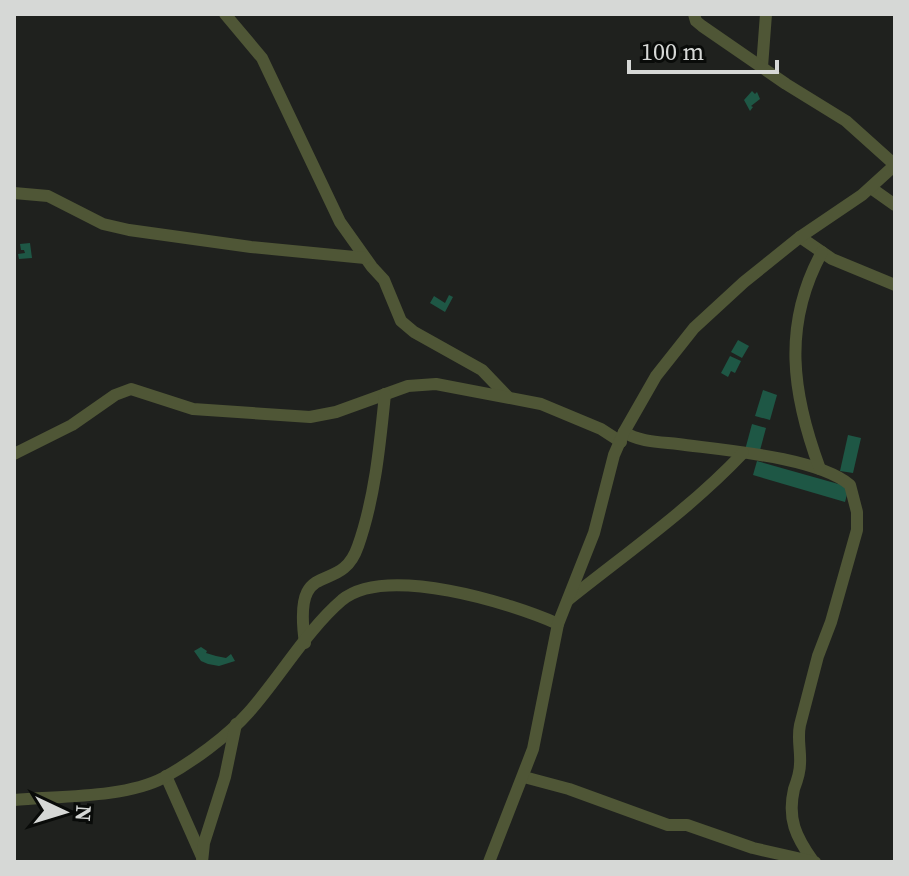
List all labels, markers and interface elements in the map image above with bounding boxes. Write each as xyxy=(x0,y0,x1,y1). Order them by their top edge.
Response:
scale bar xyxy=(629,24,777,74)
text: 100 m xyxy=(641,35,704,68)
north arrow xyxy=(24,772,104,852)
text: N xyxy=(68,804,99,822)

